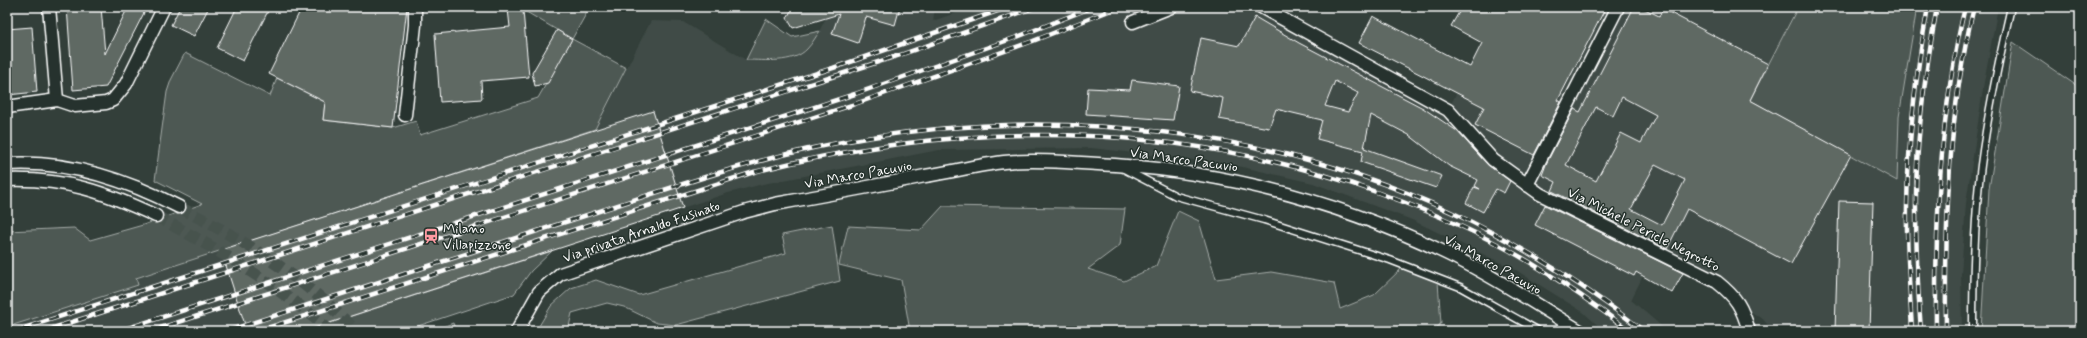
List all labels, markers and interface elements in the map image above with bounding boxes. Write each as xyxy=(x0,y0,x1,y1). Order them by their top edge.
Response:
street label: Via Marco Pacuvio xyxy=(1129,144,1239,177)
street label: Via Marco Pacuvio xyxy=(803,157,914,193)
street label: Via Michele Pericle Negrotto xyxy=(1564,184,1723,276)
street label: Via privata Arnaldo Fusinato xyxy=(560,197,722,267)
place label: Milano Villapizzone xyxy=(443,220,511,254)
station icon: Milano Villapizzone xyxy=(422,227,440,245)
street label: Via Marco Pacuvio xyxy=(1441,231,1545,299)

